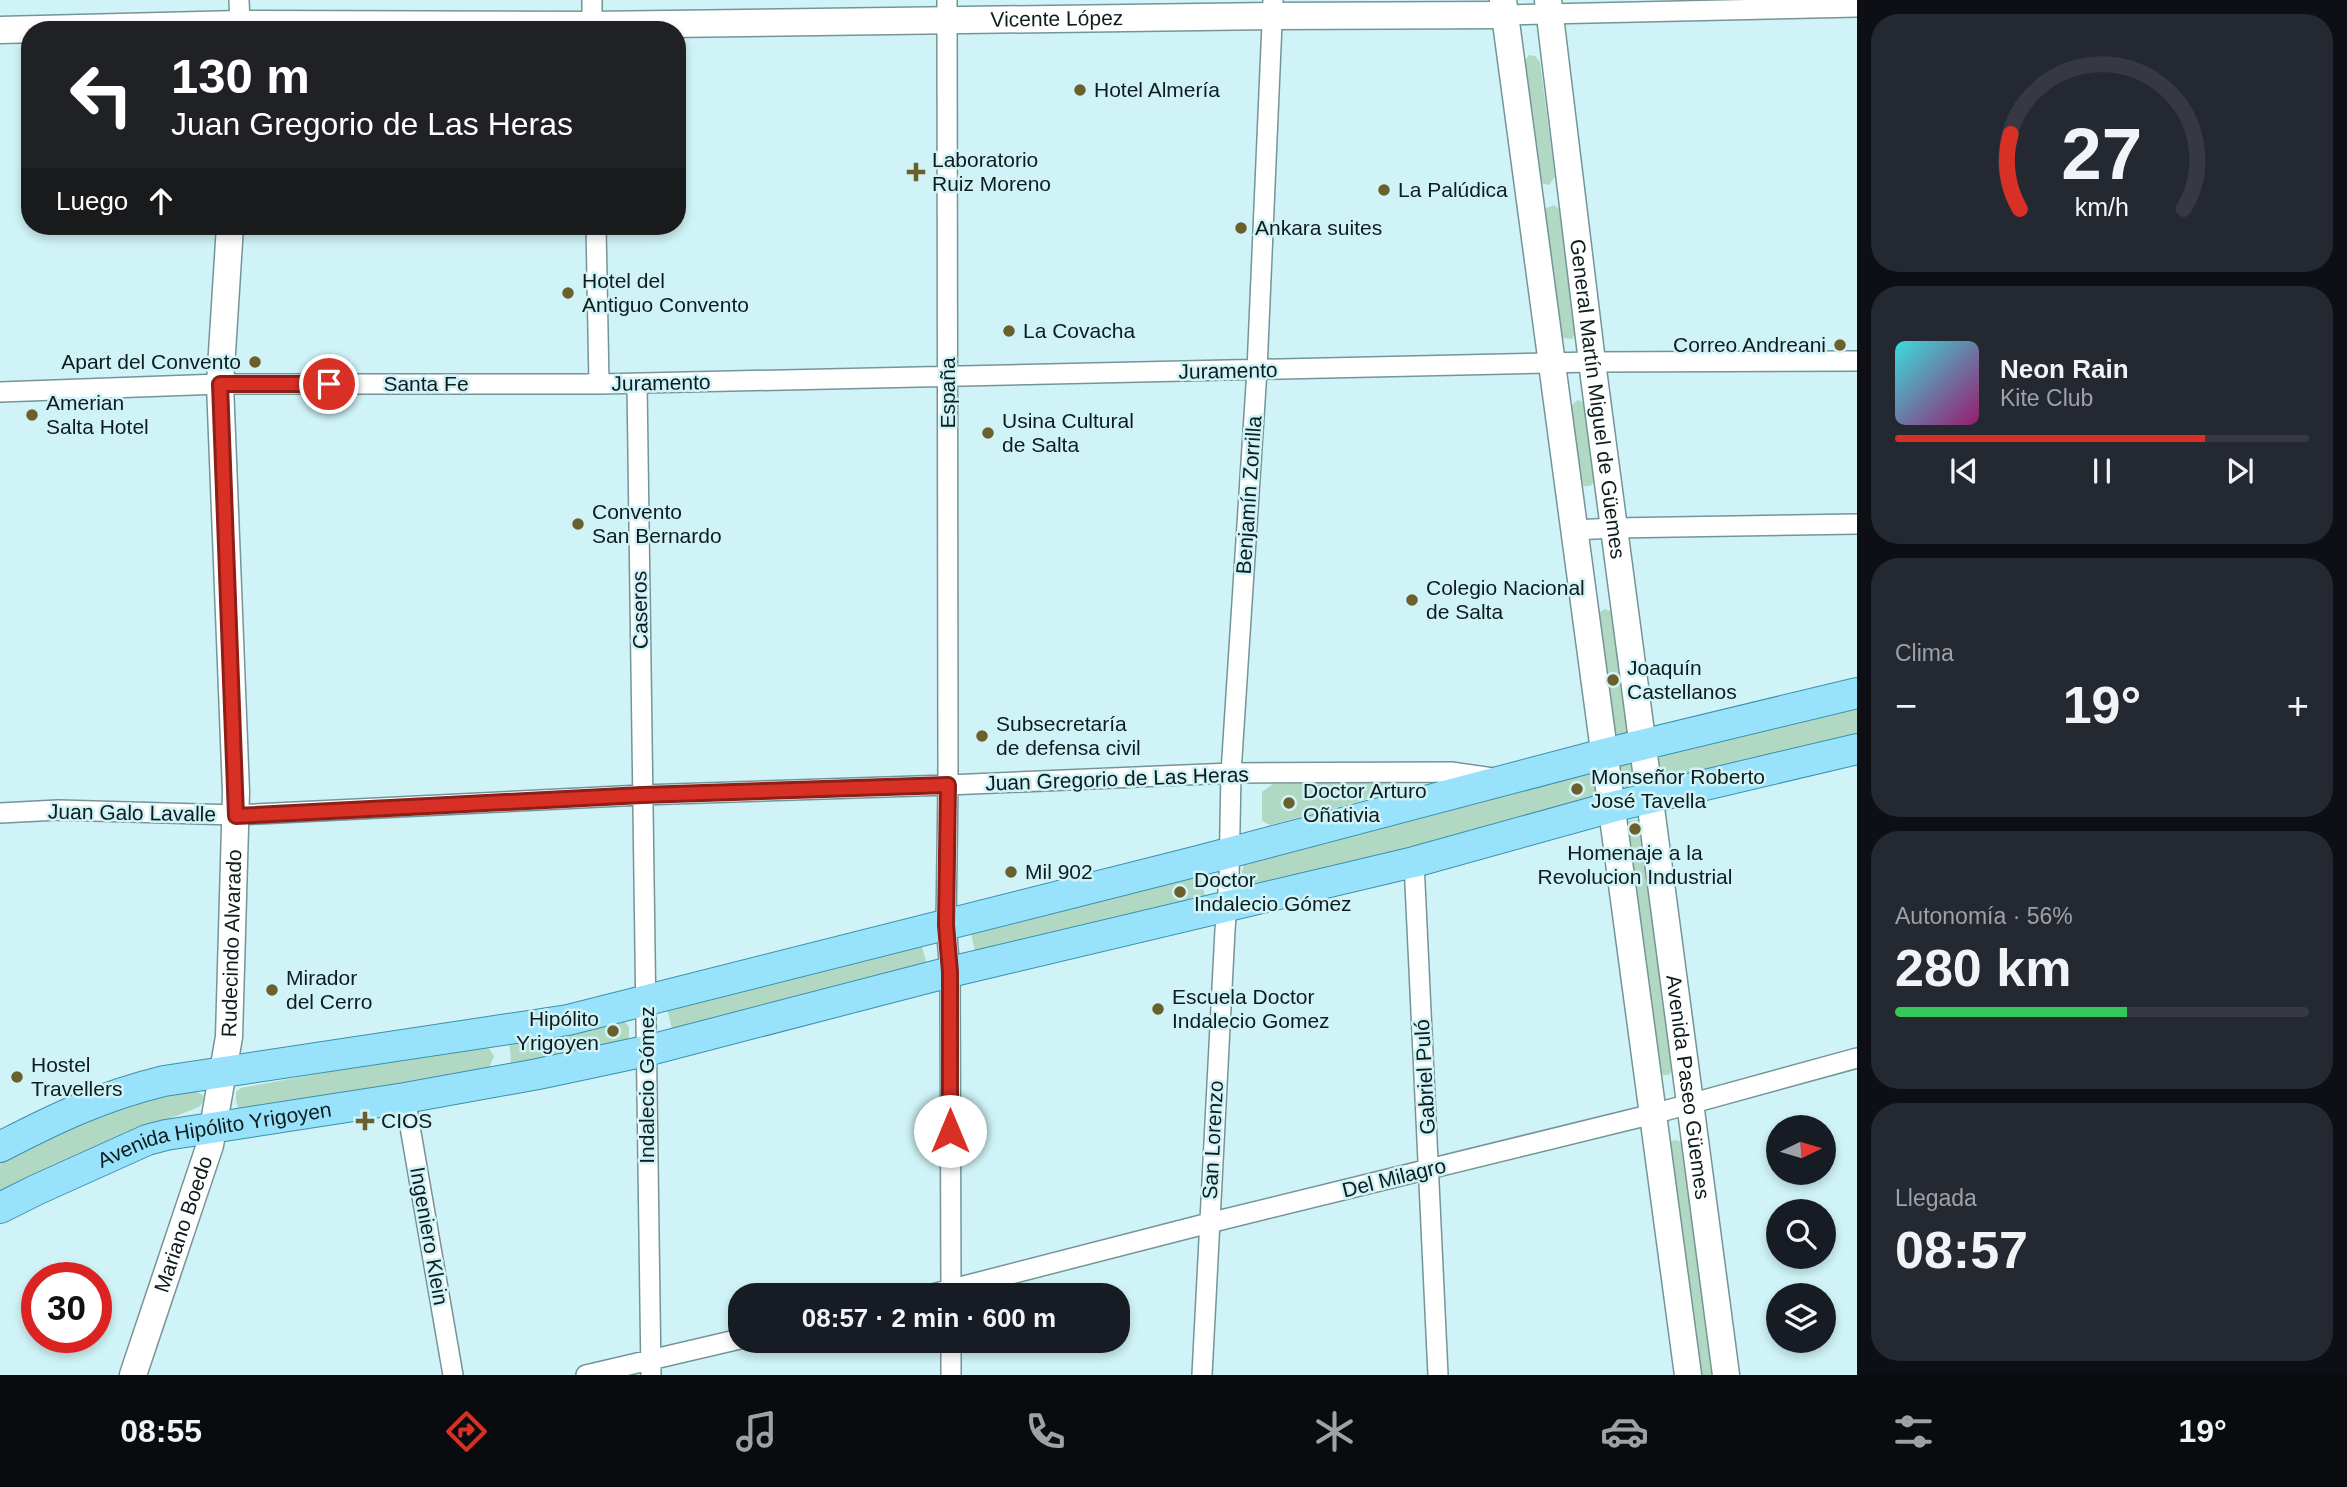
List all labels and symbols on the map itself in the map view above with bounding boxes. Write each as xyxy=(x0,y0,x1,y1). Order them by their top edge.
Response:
street label: Vicente López xyxy=(990,6,1123,31)
place label: Hotel Almería xyxy=(1094,78,1220,101)
marker: Hotel Almería xyxy=(1072,82,1088,98)
place label: Laboratorio Ruiz Moreno xyxy=(932,148,1051,195)
marker: Laboratorio Ruiz Moreno xyxy=(906,162,926,182)
place label: La Palúdica xyxy=(1398,178,1508,201)
marker: La Palúdica xyxy=(1376,182,1392,198)
place label: Ankara suites xyxy=(1255,216,1382,239)
marker: Ankara suites xyxy=(1233,220,1249,236)
street label: General Martín Miguel de Güemes xyxy=(1566,238,1630,560)
place label: Hotel del Antiguo Convento xyxy=(582,269,749,316)
marker: Hotel del Antiguo Convento xyxy=(560,285,576,301)
place label: La Covacha xyxy=(1023,319,1135,342)
marker: La Covacha xyxy=(1001,323,1017,339)
place label: Correo Andreani xyxy=(1673,333,1826,356)
marker: Correo Andreani xyxy=(1832,337,1848,353)
place label: Apart del Convento xyxy=(61,350,241,373)
marker: Apart del Convento xyxy=(247,354,263,370)
pin xyxy=(299,354,359,414)
street label: España xyxy=(936,357,959,429)
street label: Juramento xyxy=(1178,358,1278,383)
street label: Juramento xyxy=(611,370,711,395)
street label: Santa Fe xyxy=(383,372,469,395)
place label: Amerian Salta Hotel xyxy=(46,391,149,438)
marker: Amerian Salta Hotel xyxy=(24,407,40,423)
place label: Usina Cultural de Salta xyxy=(1002,409,1134,456)
street label: Benjamín Zorrilla xyxy=(1231,415,1266,575)
marker: Usina Cultural de Salta xyxy=(980,425,996,441)
place label: Convento San Bernardo xyxy=(592,500,722,547)
marker: Convento San Bernardo xyxy=(570,516,586,532)
street label: Caseros xyxy=(627,571,652,649)
place label: Colegio Nacional de Salta xyxy=(1426,576,1585,623)
marker: Colegio Nacional de Salta xyxy=(1404,592,1420,608)
place label: Joaquín Castellanos xyxy=(1627,656,1737,703)
marker: Joaquín Castellanos xyxy=(1605,672,1621,688)
place label: Subsecretaría de defensa civil xyxy=(996,712,1141,759)
marker: Subsecretaría de defensa civil xyxy=(974,728,990,744)
street label: Juan Gregorio de Las Heras xyxy=(985,762,1249,795)
place label: Monseñor Roberto José Tavella xyxy=(1591,765,1765,812)
place label: Doctor Arturo Oñativia xyxy=(1303,779,1427,826)
marker: Monseñor Roberto José Tavella xyxy=(1569,781,1585,797)
marker: Doctor Arturo Oñativia xyxy=(1281,795,1297,811)
street label: Juan Galo Lavalle xyxy=(48,800,216,825)
marker: Homenaje a la Revolucion Industrial xyxy=(1627,821,1643,837)
place label: Homenaje a la Revolucion Industrial xyxy=(1538,841,1732,888)
street label: Rudecindo Alvarado xyxy=(217,849,245,1038)
place label: Mil 902 xyxy=(1025,860,1093,883)
marker: Mil 902 xyxy=(1003,864,1019,880)
place label: Doctor Indalecio Gómez xyxy=(1194,868,1352,915)
marker: Doctor Indalecio Gómez xyxy=(1172,884,1188,900)
place label: Mirador del Cerro xyxy=(286,966,372,1013)
street label: Avenida Paseo Güemes xyxy=(1662,973,1715,1201)
marker: Mirador del Cerro xyxy=(264,982,280,998)
place label: Escuela Doctor Indalecio Gomez xyxy=(1172,985,1330,1032)
marker: Escuela Doctor Indalecio Gomez xyxy=(1150,1001,1166,1017)
street label: Indalecio Gómez xyxy=(635,1006,658,1164)
place label: Hipólito Yrigoyen xyxy=(516,1007,599,1054)
street label: Gabriel Puló xyxy=(1410,1019,1439,1135)
marker: Hipólito Yrigoyen xyxy=(605,1023,621,1039)
place label: Hostel Travellers xyxy=(31,1053,122,1100)
marker: Hostel Travellers xyxy=(9,1069,25,1085)
street label: San Lorenzo xyxy=(1198,1080,1227,1200)
position arrow xyxy=(913,1094,987,1168)
street label: Avenida Hipólito Yrigoyen xyxy=(94,1098,333,1172)
place label: CIOS xyxy=(381,1109,432,1132)
marker: CIOS xyxy=(355,1111,375,1131)
north arrow xyxy=(1766,1115,1836,1185)
street label: Mariano Boedo xyxy=(149,1153,217,1295)
street label: Del Milagro xyxy=(1340,1154,1448,1202)
street label: Ingeniero Klein xyxy=(406,1165,453,1307)
speed limit sign: 30 xyxy=(21,1262,112,1353)

